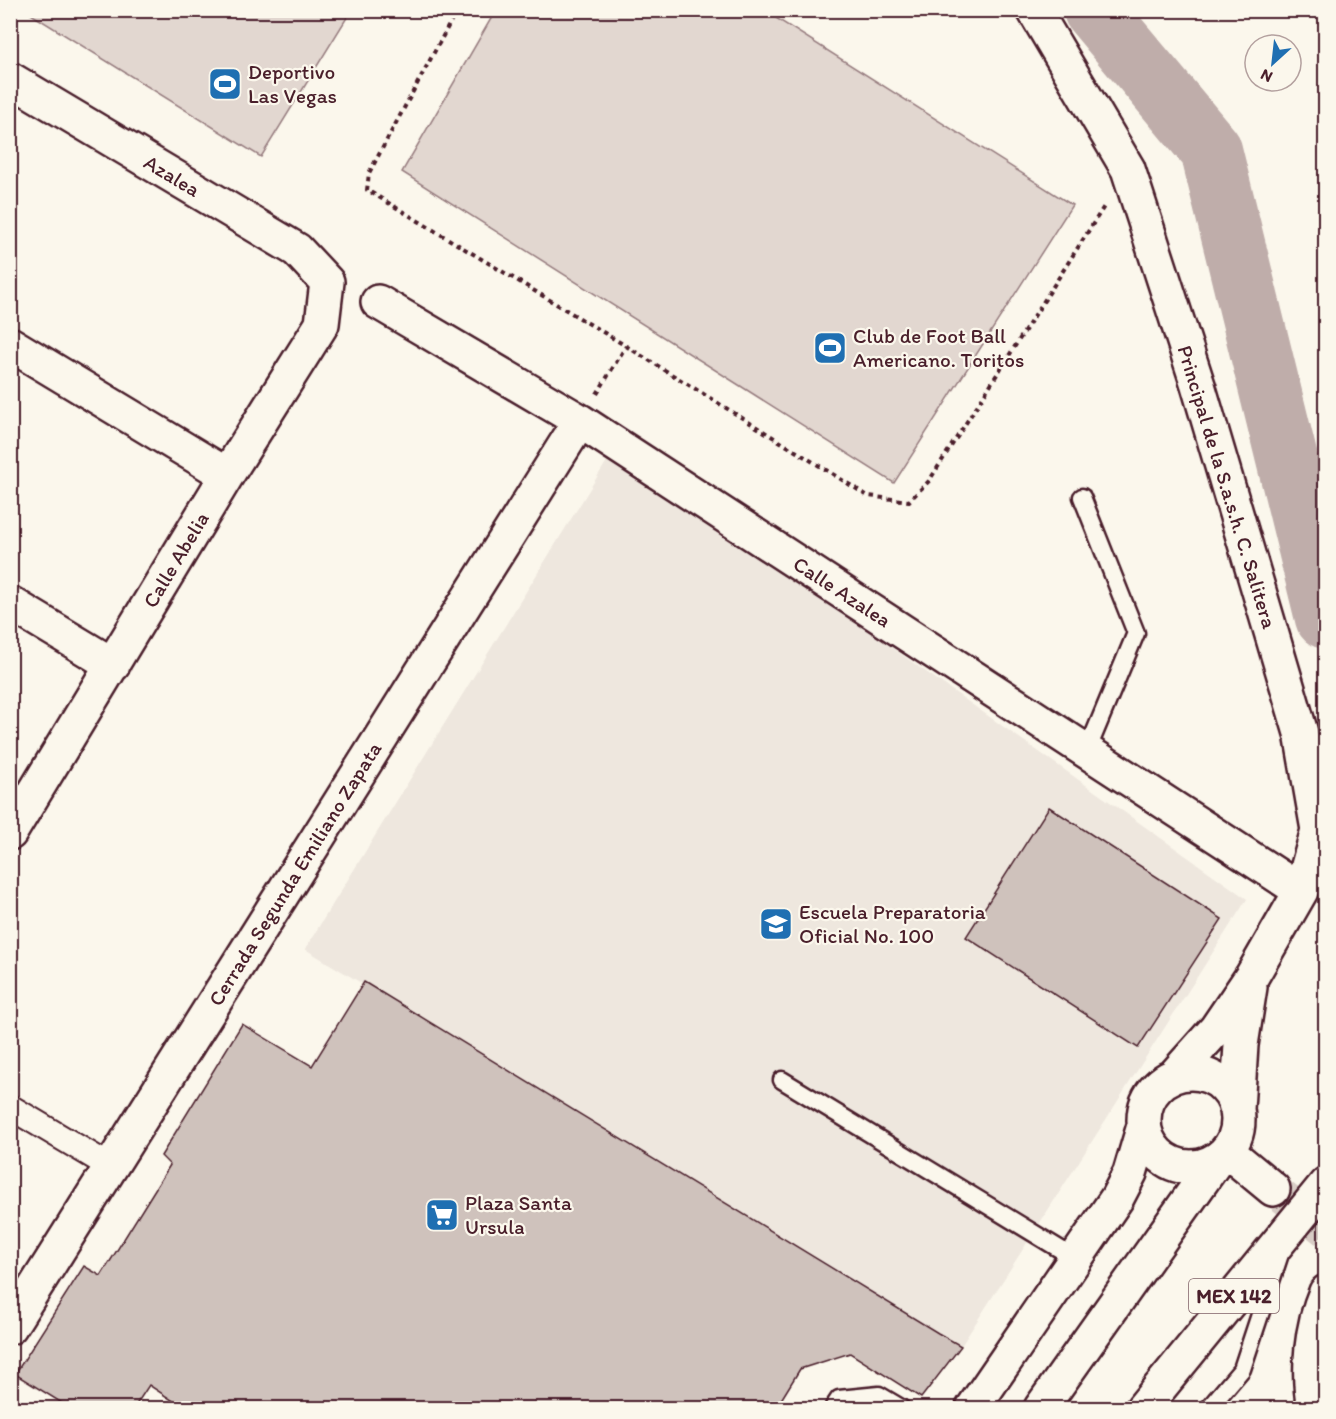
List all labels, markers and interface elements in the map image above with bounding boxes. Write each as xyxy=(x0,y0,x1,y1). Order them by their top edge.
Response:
north arrow xyxy=(1243,33,1303,93)
place label: Deportivo Las Vegas xyxy=(248,59,337,108)
text: N xyxy=(1257,65,1276,87)
sports icon: Deportivo Las Vegas xyxy=(207,66,243,102)
street label: Azalea xyxy=(140,149,205,202)
place label: Club de Foot Ball Americano. Toritos xyxy=(853,323,1024,372)
sports icon: Club de Foot Ball Americano. Toritos xyxy=(812,330,848,366)
street label: Principal de la S.a.s.h. C. Salitera xyxy=(1172,342,1283,632)
street label: Calle Abelia xyxy=(137,507,214,612)
street label: Calle Azalea xyxy=(789,551,896,632)
street label: Cerrada Segunda Emiliano Zapata xyxy=(203,737,386,1010)
place label: Escuela Preparatoria Oficial No. 100 xyxy=(799,899,986,948)
school or university icon: Escuela Preparatoria Oficial No. 100 xyxy=(758,906,794,942)
place label: Plaza Santa Ursula xyxy=(465,1190,572,1239)
supermarket icon: Plaza Santa Ursula xyxy=(424,1197,460,1233)
road number: MEX 142 xyxy=(1189,1279,1279,1313)

